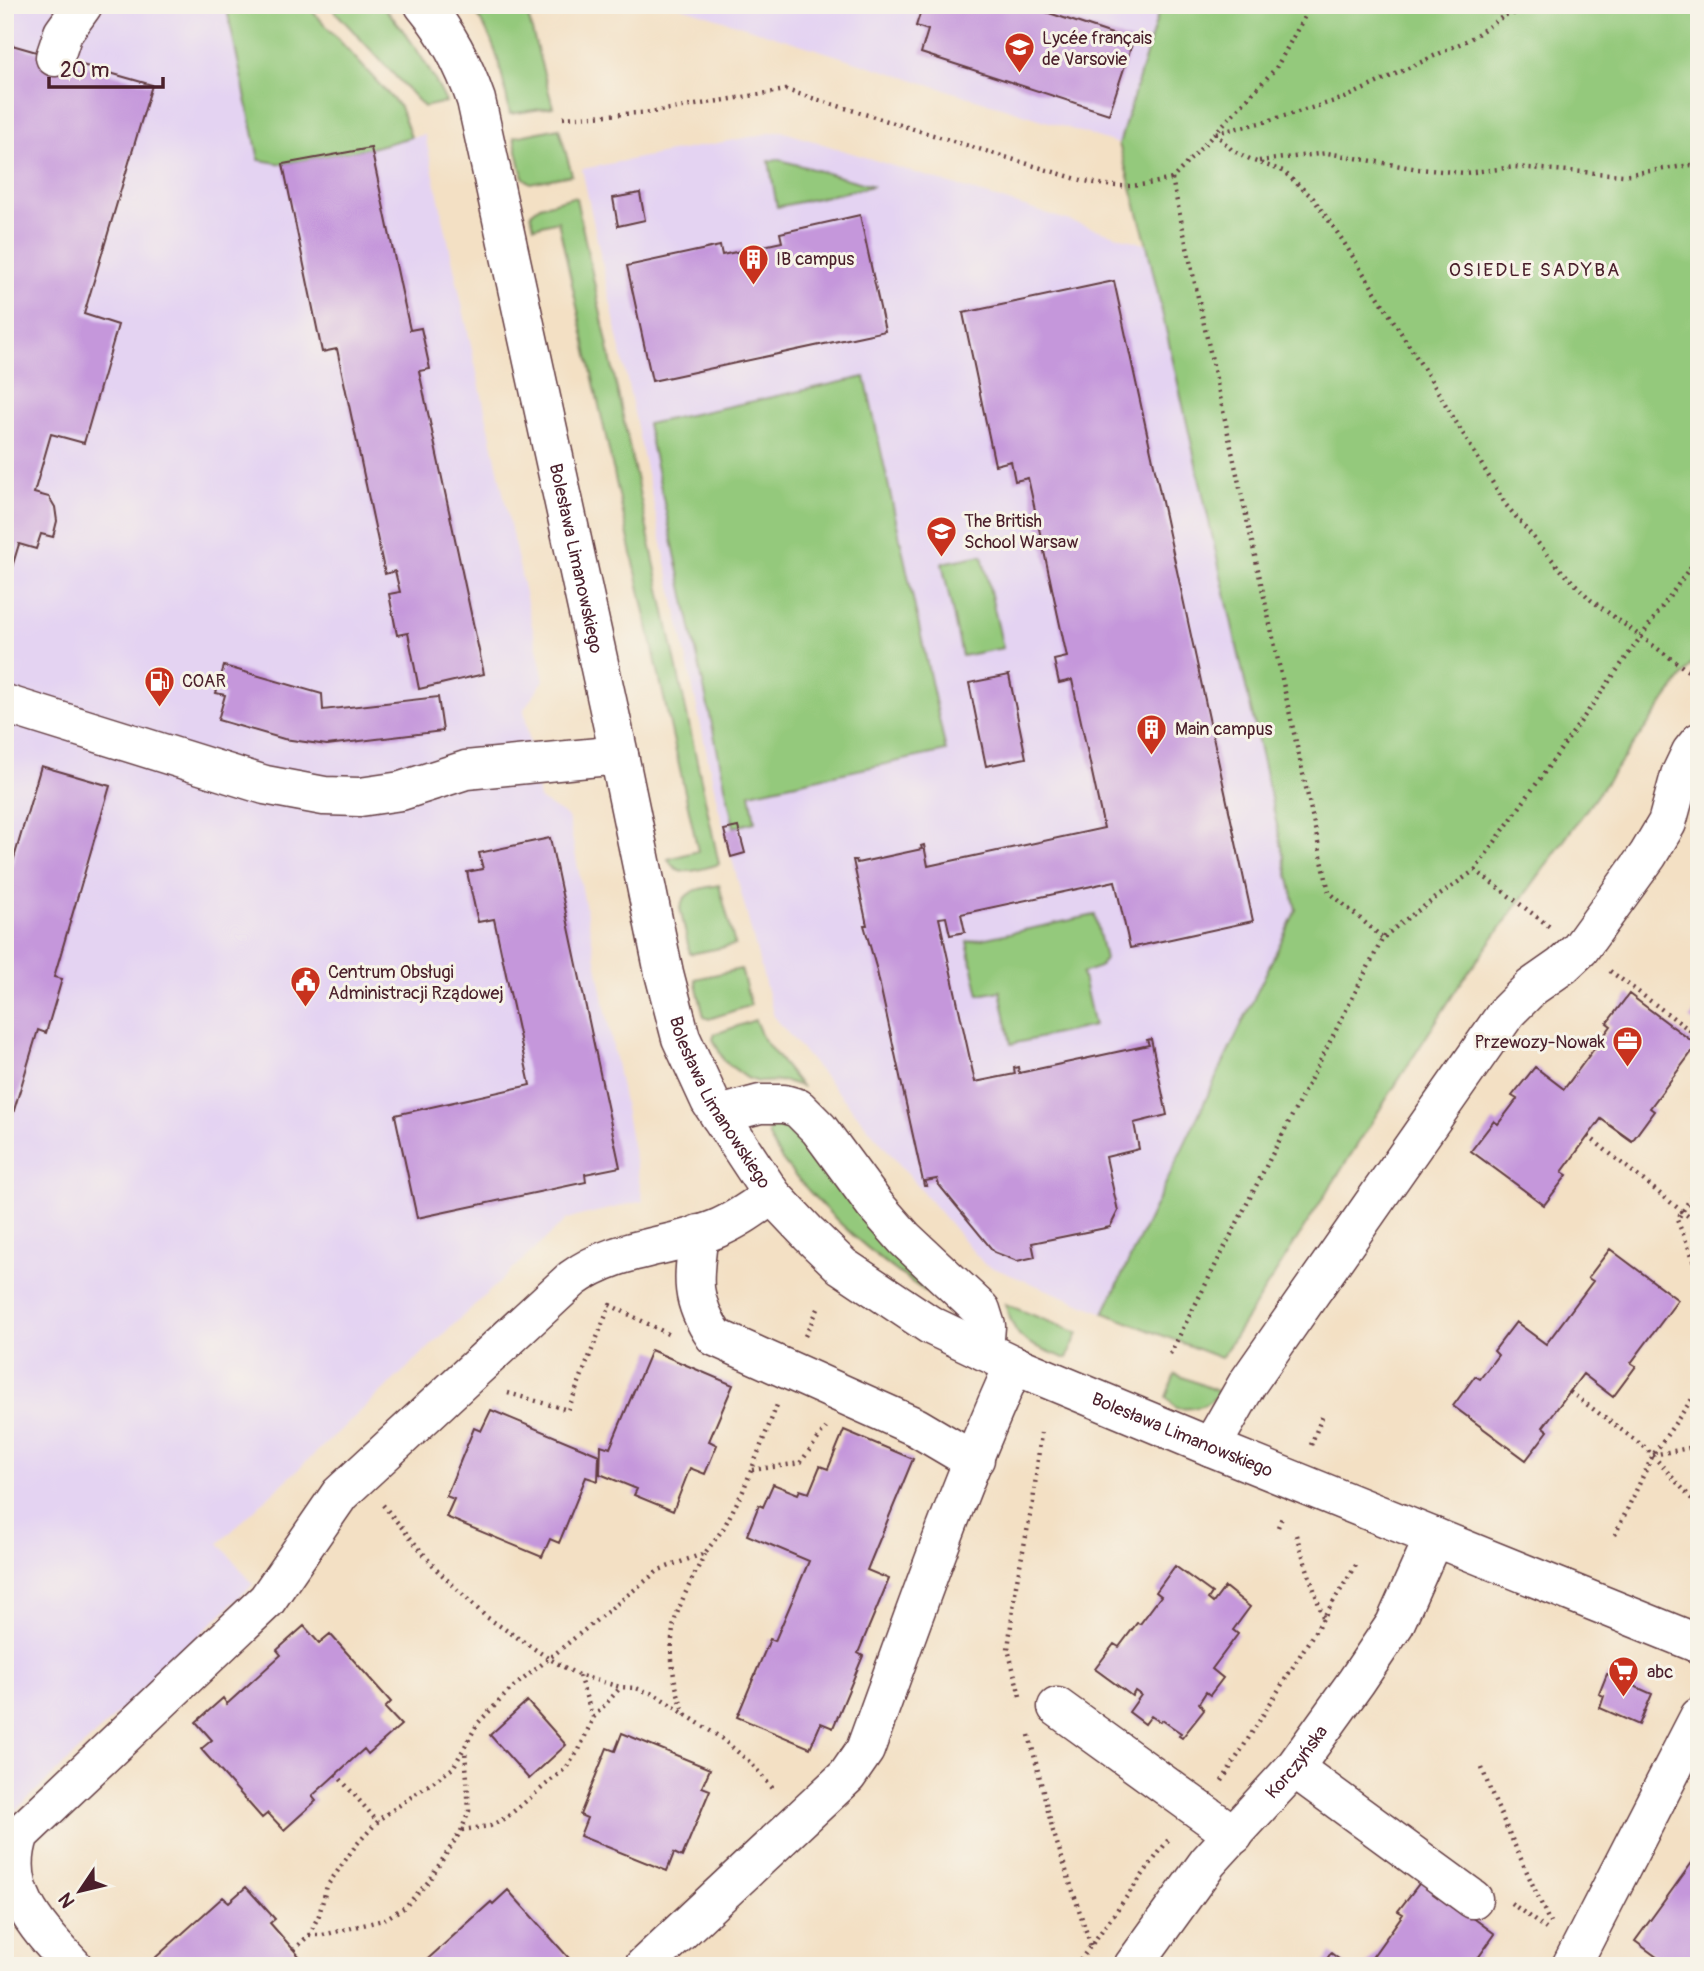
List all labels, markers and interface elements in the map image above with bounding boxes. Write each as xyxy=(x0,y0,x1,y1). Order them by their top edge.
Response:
place label: Lycée français de Varsovie xyxy=(1042,27,1152,71)
school or university icon: Lycée français de Varsovie xyxy=(1002,31,1036,75)
scale bar xyxy=(49,46,163,90)
text: 20 m xyxy=(60,57,109,84)
building icon: IB campus xyxy=(736,242,770,286)
place label: IB campus xyxy=(776,248,854,271)
district label: OSIEDLE SADYBA xyxy=(1449,258,1621,282)
street label: Bolesława Limanowskiego xyxy=(544,461,608,656)
place label: The British School Warsaw xyxy=(964,510,1078,554)
school or university icon: The British School Warsaw xyxy=(924,514,958,558)
fuel station icon: COAR xyxy=(142,664,176,708)
place label: COAR xyxy=(182,670,226,693)
building icon: Main campus xyxy=(1135,712,1169,756)
place label: Main campus xyxy=(1175,718,1273,741)
place label: Centrum Obsługi Administracji Rządowej xyxy=(328,961,504,1005)
public building icon: Centrum Obsługi Administracji Rządowej xyxy=(288,965,322,1009)
street label: Bolesława Limanowskiego xyxy=(664,1014,776,1193)
office icon: Przewozy-Nowak xyxy=(1611,1025,1645,1069)
place label: Przewozy-Nowak xyxy=(1475,1031,1605,1054)
street label: Bolesława Limanowskiego xyxy=(1088,1388,1276,1483)
supermarket icon: abc xyxy=(1607,1655,1641,1699)
place label: abc xyxy=(1647,1661,1673,1684)
street label: Korczyńska xyxy=(1261,1721,1333,1804)
north arrow xyxy=(46,1856,116,1926)
text: N xyxy=(53,1888,80,1912)

